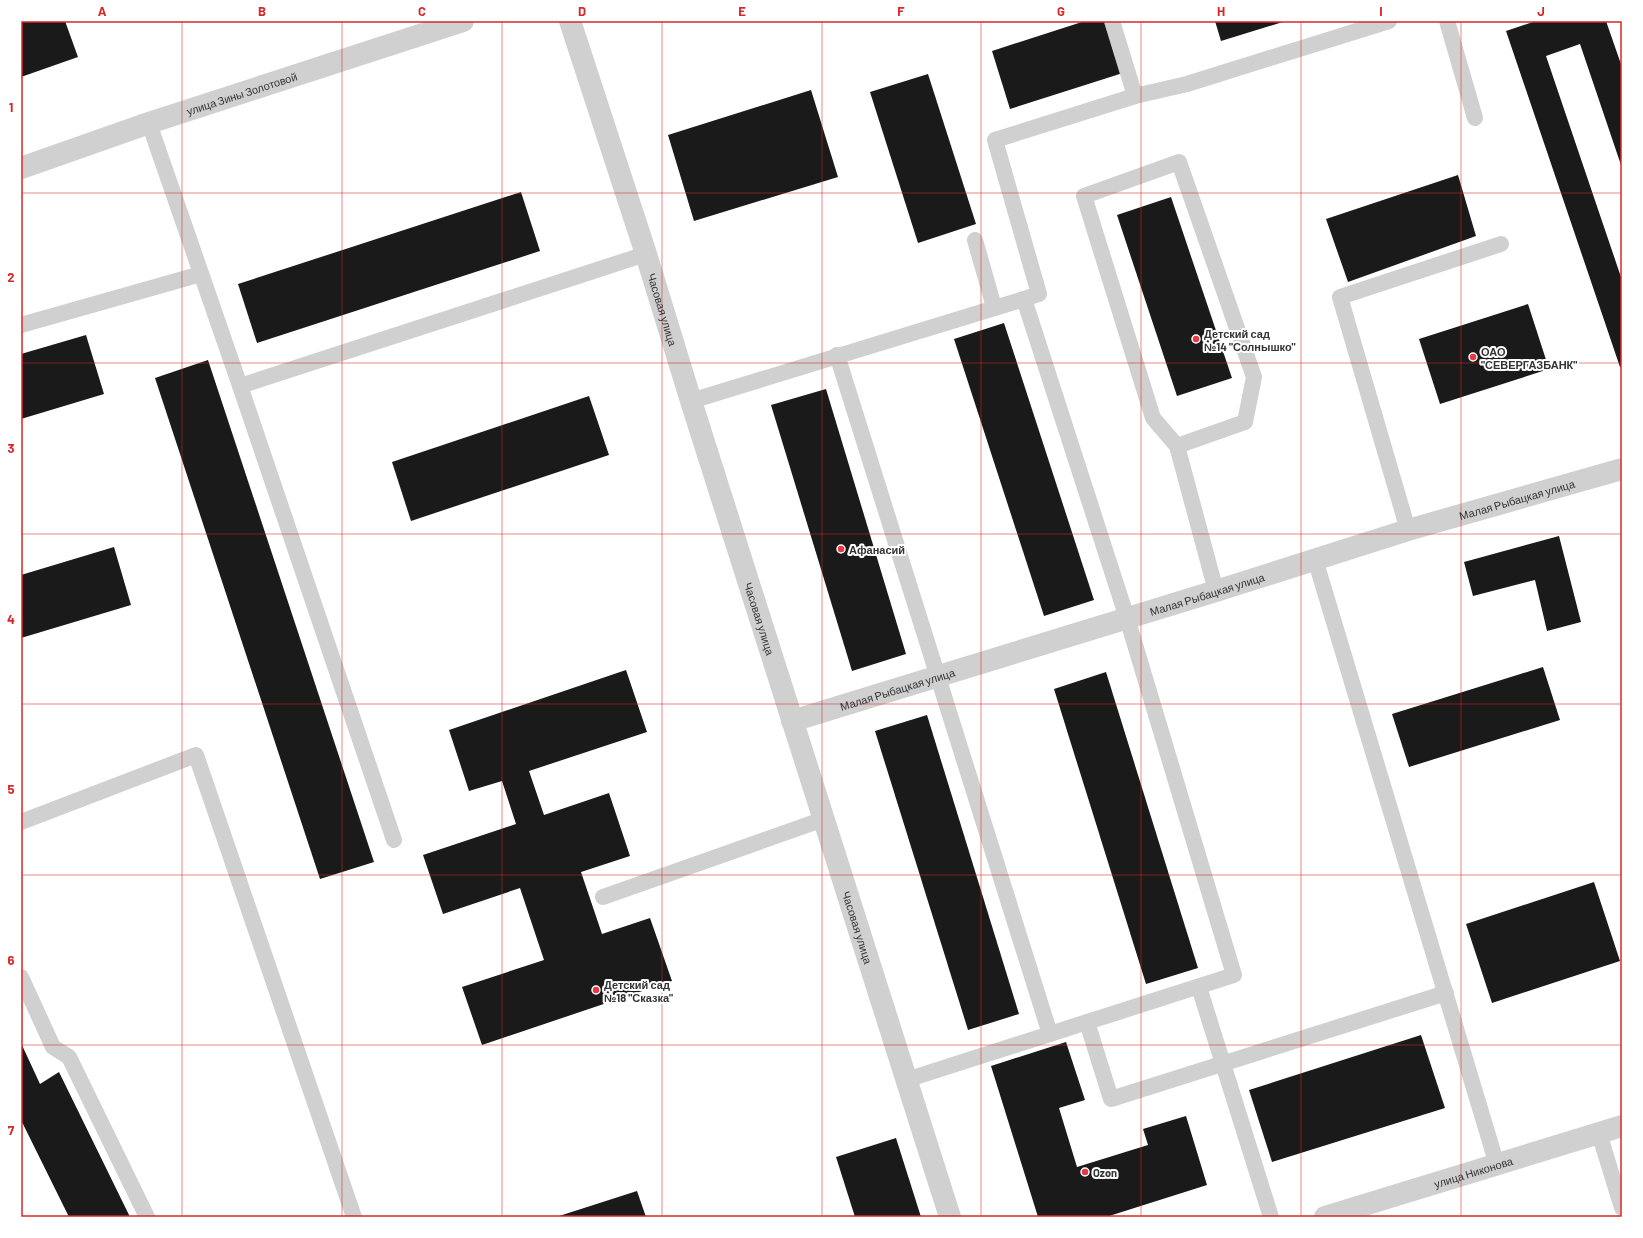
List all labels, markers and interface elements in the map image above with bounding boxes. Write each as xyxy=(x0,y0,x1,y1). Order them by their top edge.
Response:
text: A xyxy=(98,3,107,19)
text: B xyxy=(258,3,266,19)
text: C xyxy=(418,3,426,19)
text: D xyxy=(578,3,586,19)
text: E xyxy=(738,3,746,19)
text: F xyxy=(897,3,905,19)
text: G xyxy=(1057,3,1065,19)
text: H xyxy=(1217,3,1225,19)
text: I xyxy=(1379,3,1383,19)
text: J xyxy=(1537,3,1545,19)
street label: улица Зины Золотовой xyxy=(185,69,299,117)
text: 1 xyxy=(9,99,13,115)
text: 2 xyxy=(7,269,15,285)
street label: Часовая улица xyxy=(646,271,680,348)
place label: Детский сад №14 "Солнышко" xyxy=(1204,327,1296,353)
marker: Детский сад №14 "Солнышко" xyxy=(1191,334,1201,344)
place label: ОАО "СЕВЕРГАЗБАНК" xyxy=(1481,345,1577,371)
marker: ОАО "СЕВЕРГАЗБАНК" xyxy=(1468,352,1478,362)
text: 3 xyxy=(7,440,15,456)
street label: Малая Рыбацкая улица xyxy=(1457,476,1577,522)
place label: Афанасий xyxy=(849,543,905,556)
marker: Афанасий xyxy=(836,544,846,554)
street label: Малая Рыбацкая улица xyxy=(1148,569,1267,618)
street label: Часовая улица xyxy=(742,581,778,657)
text: 4 xyxy=(7,611,15,627)
street label: Малая Рыбацкая улица xyxy=(838,665,957,712)
text: 5 xyxy=(7,781,15,797)
street label: Часовая улица xyxy=(840,889,876,966)
text: 6 xyxy=(8,952,15,968)
place label: Детский сад №18 "Сказка" xyxy=(604,978,673,1004)
marker: Детский сад №18 "Сказка" xyxy=(591,985,601,995)
text: 7 xyxy=(8,1122,15,1138)
street label: улица Никонова xyxy=(1432,1153,1515,1190)
place label: Ozon xyxy=(1093,1166,1117,1179)
marker: Ozon xyxy=(1080,1167,1090,1177)

